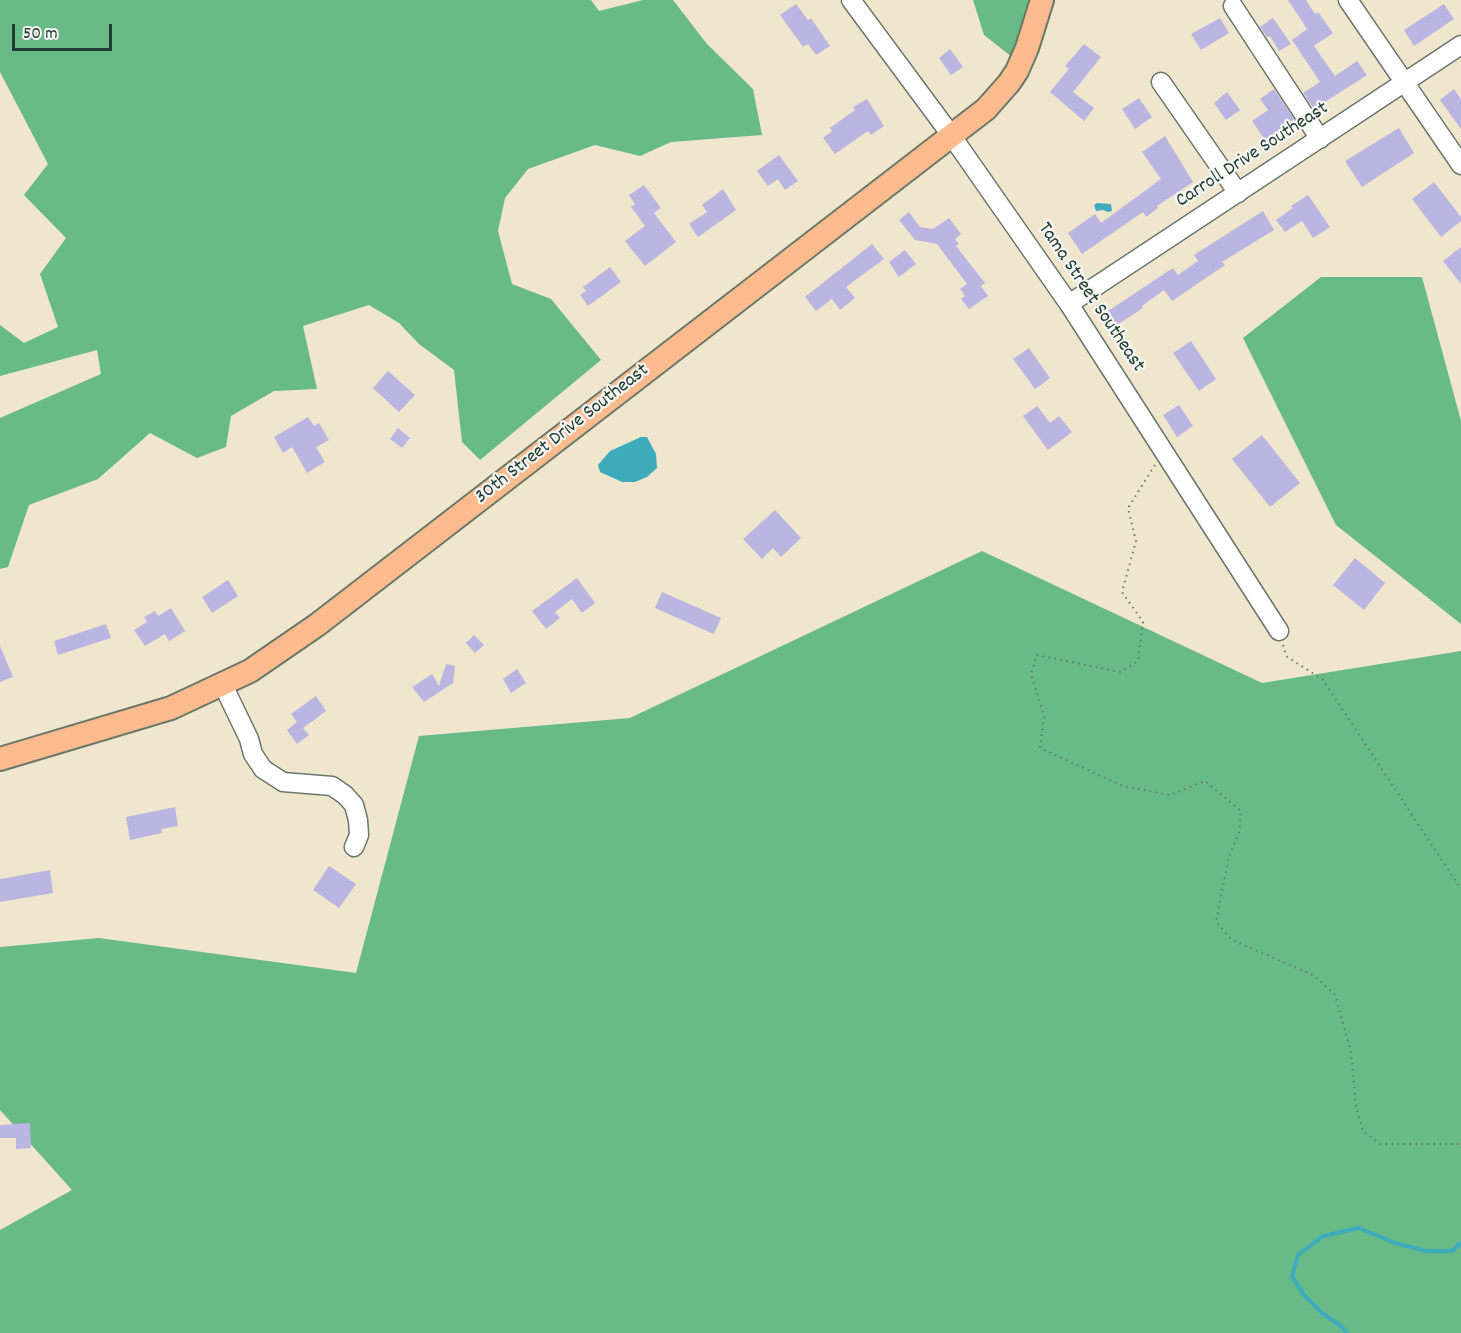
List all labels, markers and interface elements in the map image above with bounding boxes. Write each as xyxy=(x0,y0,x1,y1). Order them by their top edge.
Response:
scale bar xyxy=(15,12,116,50)
text: 50 m xyxy=(23,22,58,47)
street label: Carroll Drive Southeast xyxy=(1172,98,1334,214)
street label: Tama Street Southeast xyxy=(1031,219,1149,377)
street label: 30th Street Drive Southeast xyxy=(471,360,655,510)

